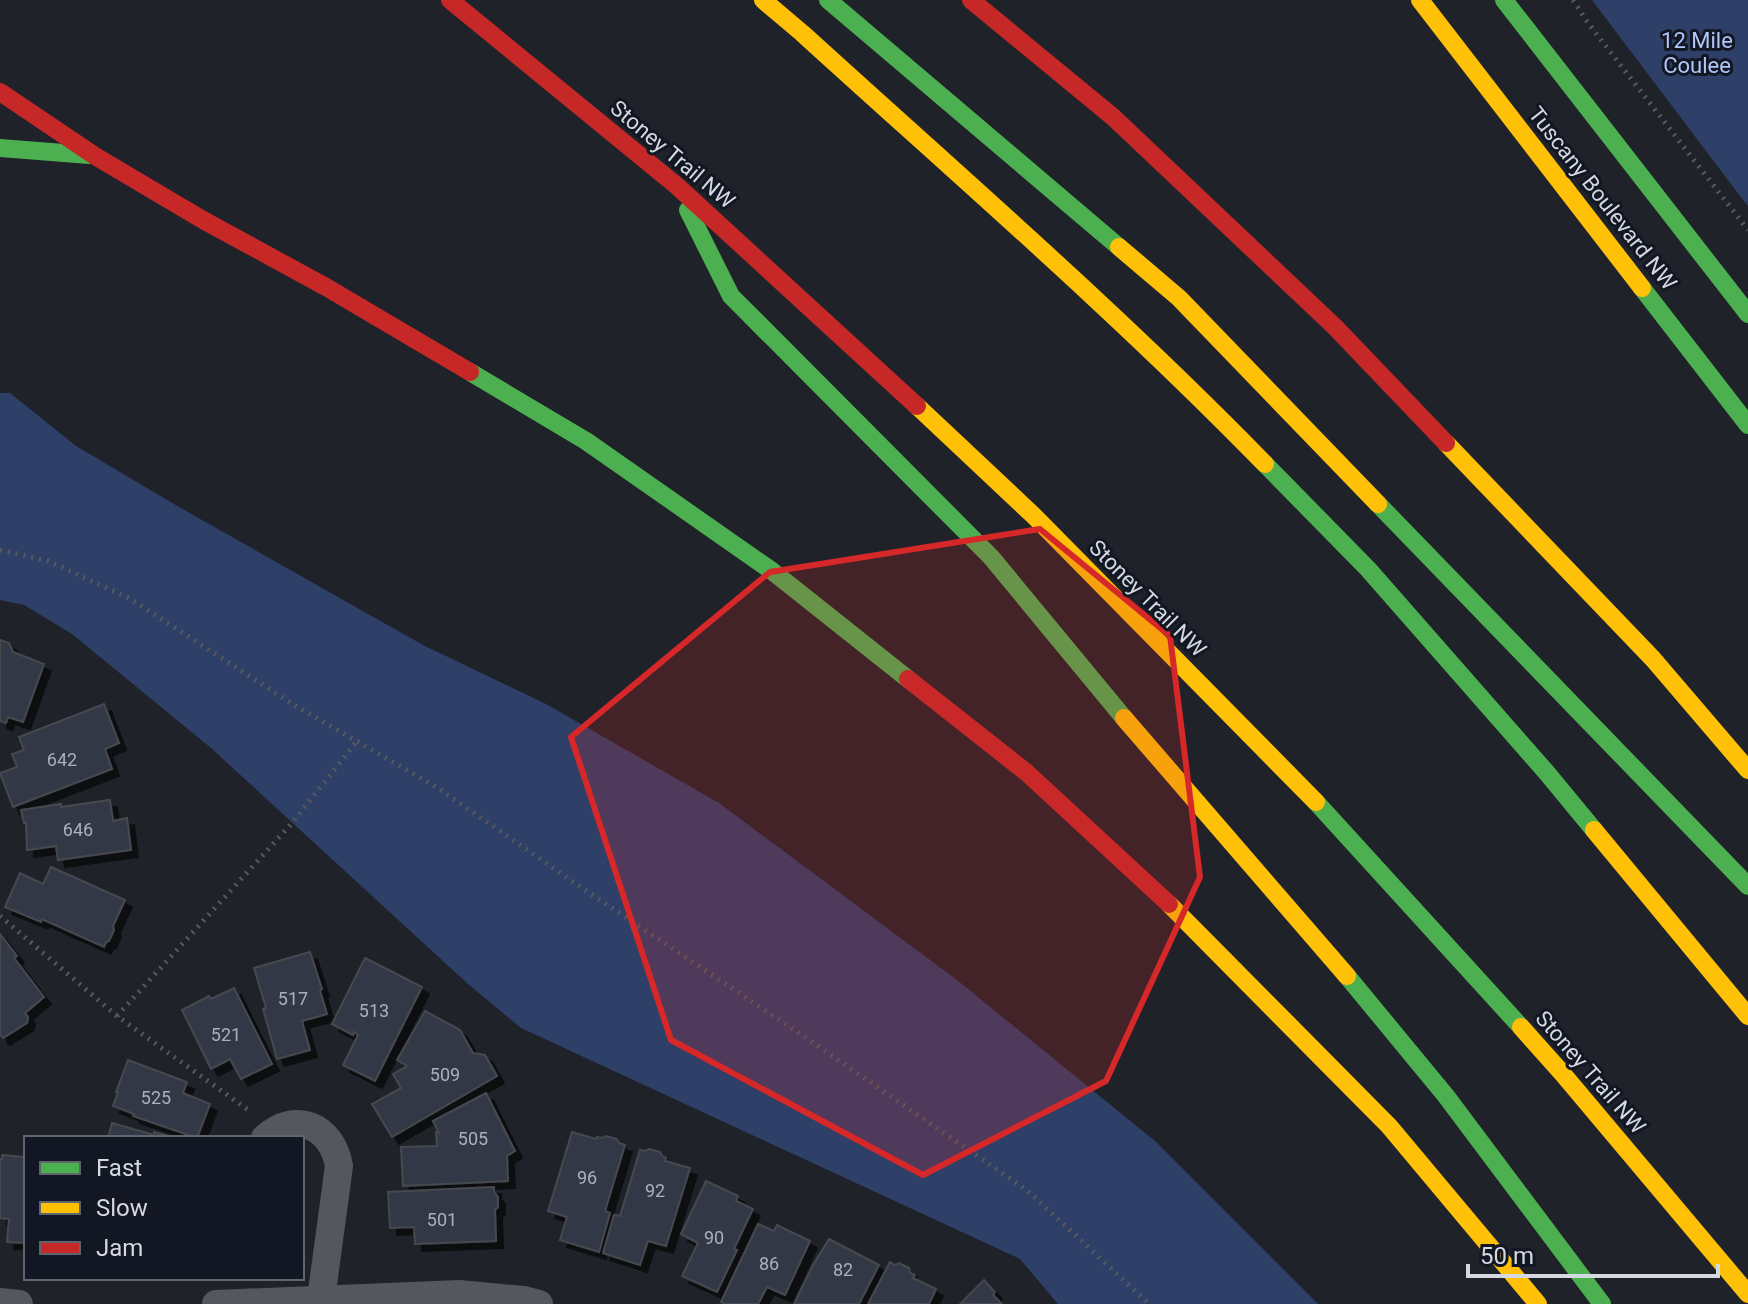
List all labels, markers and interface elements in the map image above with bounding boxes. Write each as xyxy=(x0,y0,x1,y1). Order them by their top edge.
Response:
park label: 12 Mile Coulee xyxy=(1661,28,1733,78)
street label: Stoney Trail NW xyxy=(606,95,740,214)
street label: Tuscany Boulevard NW xyxy=(1523,102,1682,295)
street label: Stoney Trail NW xyxy=(1084,535,1211,662)
house number: 642 xyxy=(47,749,77,770)
house number: 646 xyxy=(63,819,93,840)
house number: 517 xyxy=(278,988,308,1009)
house number: 513 xyxy=(359,1000,389,1021)
street label: Stoney Trail NW xyxy=(1531,1006,1651,1139)
house number: 521 xyxy=(211,1024,241,1045)
house number: 509 xyxy=(430,1064,460,1085)
house number: 525 xyxy=(141,1087,171,1108)
house number: 505 xyxy=(458,1128,488,1149)
legend xyxy=(24,1136,304,1280)
text: Fast xyxy=(96,1154,142,1182)
house number: 96 xyxy=(577,1167,597,1188)
house number: 92 xyxy=(645,1180,665,1201)
text: Slow xyxy=(96,1194,148,1222)
house number: 501 xyxy=(427,1209,457,1230)
house number: 90 xyxy=(704,1227,724,1248)
scale bar xyxy=(1468,1228,1718,1278)
text: Jam xyxy=(96,1234,143,1262)
text: 50 m xyxy=(1480,1242,1534,1270)
house number: 86 xyxy=(759,1253,779,1274)
house number: 82 xyxy=(833,1259,853,1280)

